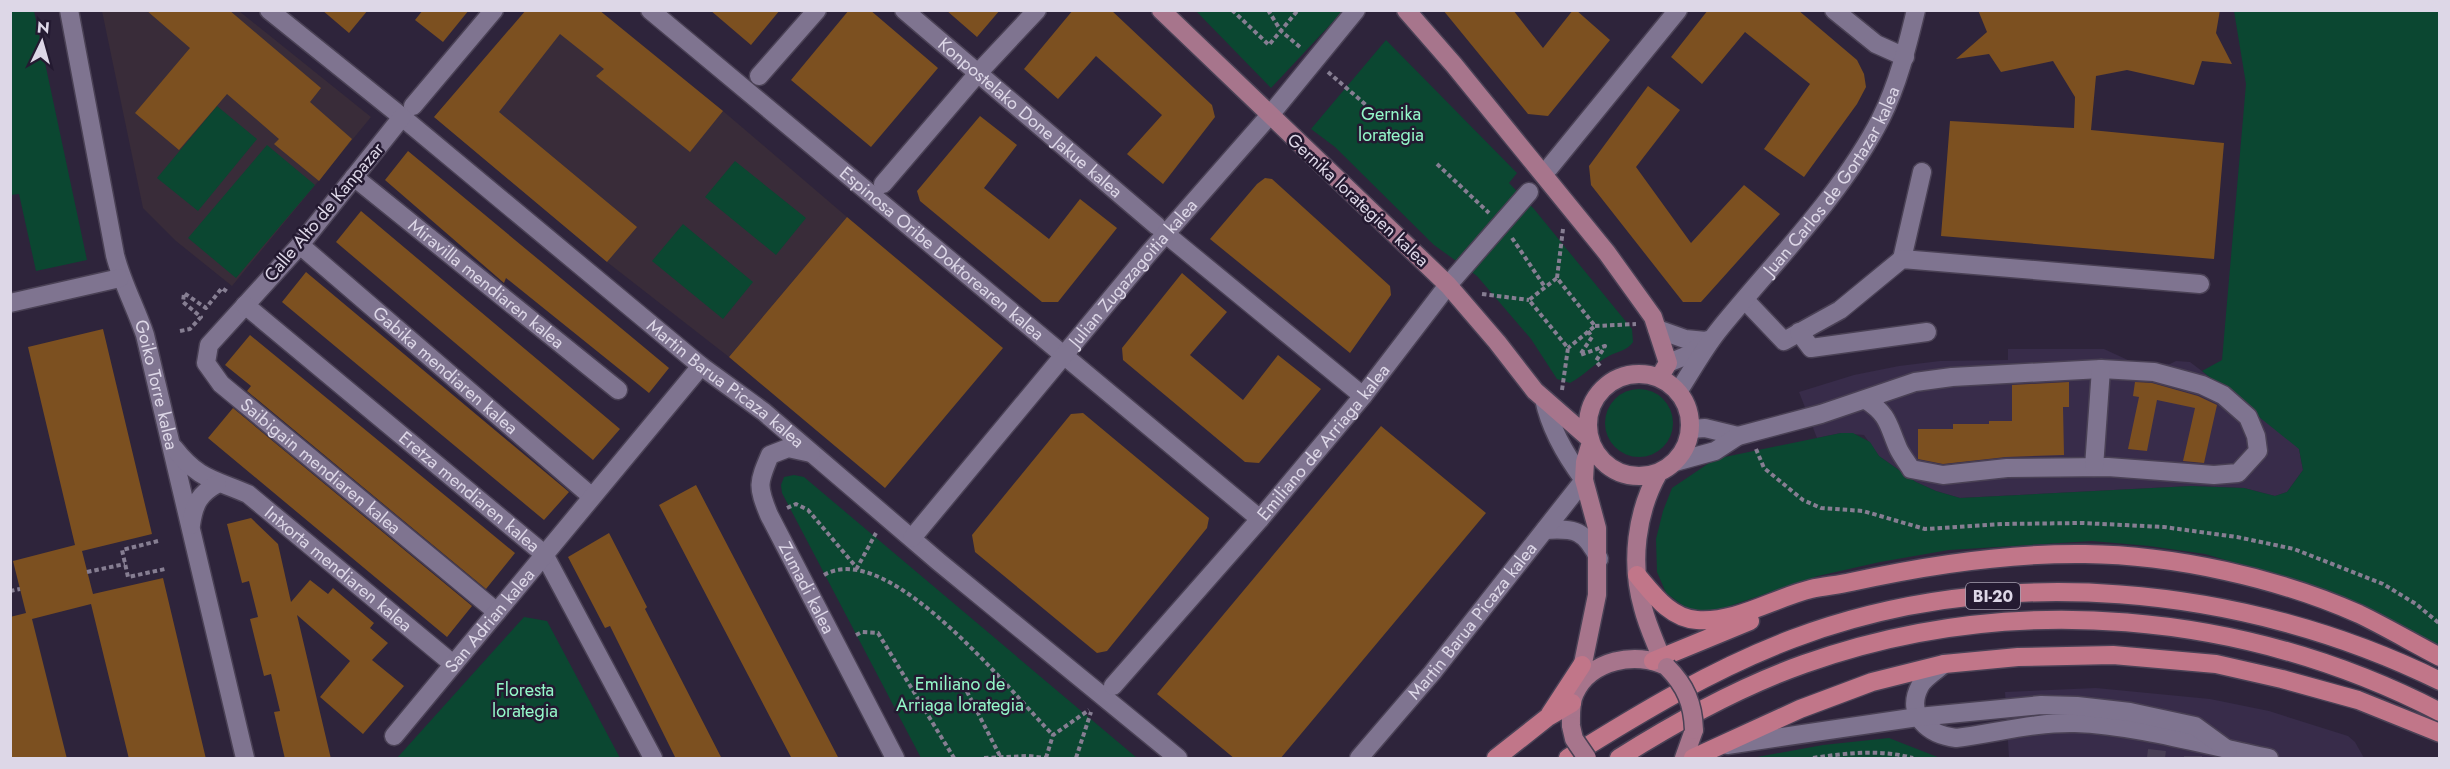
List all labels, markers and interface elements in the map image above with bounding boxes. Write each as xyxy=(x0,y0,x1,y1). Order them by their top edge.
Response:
north arrow xyxy=(12,12,72,72)
text: N xyxy=(36,16,51,40)
street label: Konpostelako Done Jakue kalea xyxy=(932,31,1128,204)
street label: Juan Carlos de Gortazar kalea xyxy=(1756,83,1906,283)
park label: Gernika lorategia xyxy=(1358,101,1424,148)
street label: Gernika lorategien kalea xyxy=(1281,127,1435,273)
street label: Calle Alto de Kanpazar xyxy=(258,136,391,287)
street label: Espinosa Oribe Doktorearen kalea xyxy=(834,160,1050,347)
street label: Julian Zugazagoitia kalea xyxy=(1061,193,1204,355)
street label: Miravilla mendiaren kalea xyxy=(403,213,570,355)
street label: Gabika mendiaren kalea xyxy=(367,300,524,441)
street label: Martin Barua Picaza kalea xyxy=(641,313,810,454)
street label: Goiko Torre kalea xyxy=(128,316,185,453)
street label: Emiliano de Arriaga kalea xyxy=(1251,358,1396,526)
street label: Saibigain mendiaren kalea xyxy=(234,392,407,540)
street label: Eretza mendiaren kalea xyxy=(393,425,546,558)
street label: Intxorta mendiaren kalea xyxy=(259,500,418,638)
street label: Zumadi kalea xyxy=(772,537,841,638)
street label: Martin Barua Picaza kalea xyxy=(1402,537,1543,705)
street label: San Adrian kalea xyxy=(439,563,541,678)
road number: BI-20 xyxy=(1966,583,2020,609)
park label: Emiliano de Arriaga lorategia xyxy=(896,671,1024,718)
park label: Floresta lorategia xyxy=(492,677,558,724)

